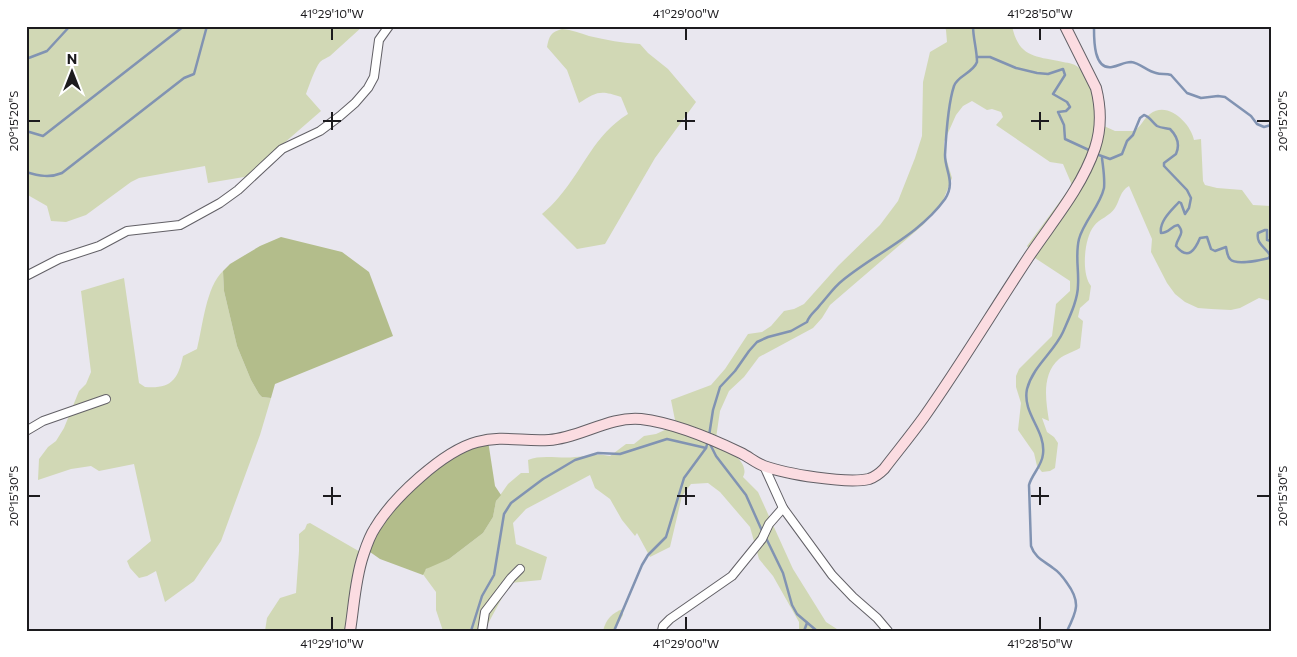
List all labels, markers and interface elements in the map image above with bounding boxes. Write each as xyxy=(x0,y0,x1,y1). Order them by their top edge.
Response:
text: 41°29'10"W xyxy=(300,6,364,20)
text: 41°29'00"W xyxy=(653,6,719,20)
text: 41°28'50"W xyxy=(1007,6,1073,20)
north arrow xyxy=(48,48,98,98)
text: N xyxy=(67,50,77,67)
text: 20°15'20"S xyxy=(6,91,20,151)
text: 20°15'20"S xyxy=(1275,91,1289,151)
text: 20°15'30"S xyxy=(6,466,20,526)
text: 20°15'30"S xyxy=(1275,466,1289,526)
text: 41°29'10"W xyxy=(300,636,364,650)
text: 41°29'00"W xyxy=(653,636,719,650)
text: 41°28'50"W xyxy=(1007,636,1073,650)

